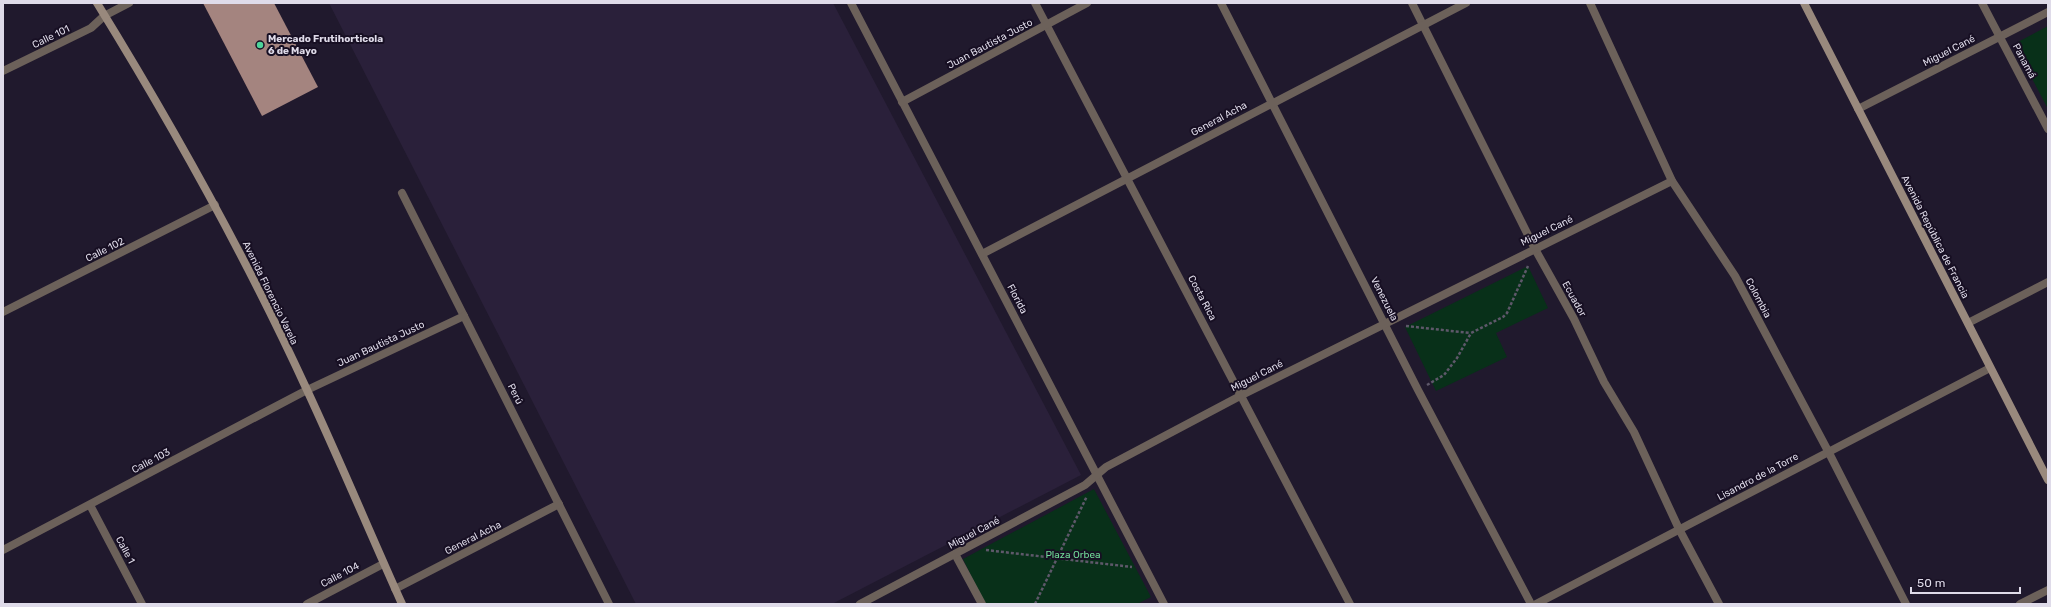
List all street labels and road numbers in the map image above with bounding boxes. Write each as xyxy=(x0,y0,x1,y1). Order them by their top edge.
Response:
street label: Juan Bautista Justo xyxy=(945,16,1035,72)
street label: Calle 101 xyxy=(30,23,72,51)
street label: Miguel Cané xyxy=(1921,33,1977,69)
street label: Panamá xyxy=(2010,41,2038,81)
street label: General Acha xyxy=(1189,99,1249,139)
street label: Avenida República de Francia xyxy=(1899,173,1971,301)
street label: Miguel Cané xyxy=(1519,213,1575,249)
street label: Calle 102 xyxy=(84,235,126,265)
street label: Avenida Florencio Varela xyxy=(240,239,300,347)
street label: Costa Rica xyxy=(1185,273,1219,323)
street label: Venezuela xyxy=(1368,275,1400,323)
street label: Colombia xyxy=(1743,276,1773,320)
street label: Ecuador xyxy=(1559,279,1589,319)
street label: Florida xyxy=(1004,282,1030,316)
street label: Juan Bautista Justo xyxy=(335,318,427,369)
street label: Miguel Cané xyxy=(1229,358,1285,394)
street label: Perú xyxy=(505,382,525,406)
street label: Calle 103 xyxy=(130,446,172,476)
street label: Lisandro de la Torre xyxy=(1715,450,1801,504)
street label: Miguel Cané xyxy=(946,514,1002,552)
street label: General Acha xyxy=(443,519,503,557)
street label: Calle 1 xyxy=(113,534,137,566)
street label: Calle 104 xyxy=(319,560,361,590)

